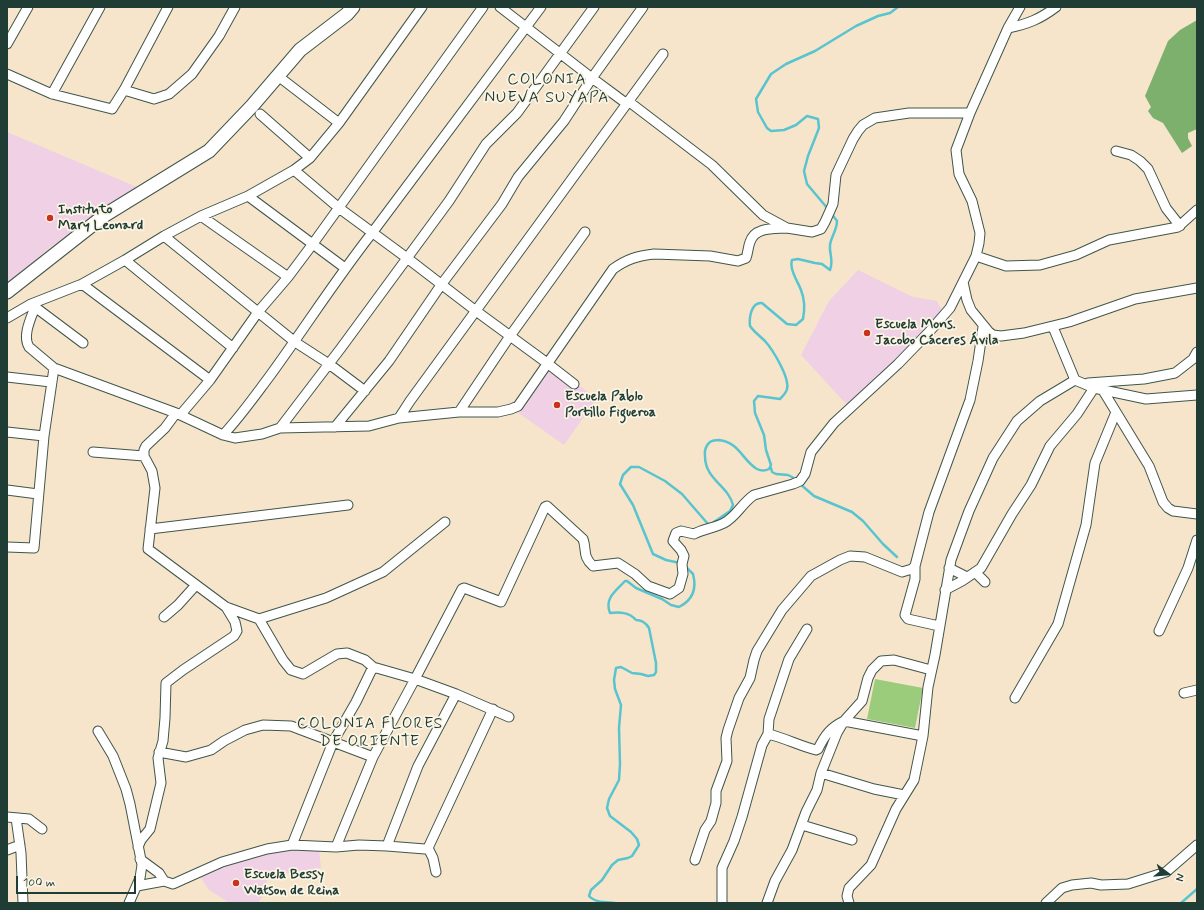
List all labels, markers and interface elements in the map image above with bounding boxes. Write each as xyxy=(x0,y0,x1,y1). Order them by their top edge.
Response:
district label: COLONIA NUEVA SUYAPA xyxy=(484,71,610,109)
place label: Instituto Mary Leonard xyxy=(58,202,143,234)
marker: Instituto Mary Leonard xyxy=(45,213,55,223)
place label: Escuela Mons. Jacobo Cáceres Ávila xyxy=(875,317,999,350)
marker: Escuela Mons. Jacobo Cáceres Ávila xyxy=(862,328,872,338)
place label: Escuela Pablo Portillo Figueroa xyxy=(565,389,656,422)
marker: Escuela Pablo Portillo Figueroa xyxy=(552,400,562,410)
district label: COLONIA FLORES DE ORIENTE xyxy=(298,715,442,753)
north arrow xyxy=(1148,854,1188,894)
place label: Escuela Bessy Watson de Reina xyxy=(244,867,339,900)
scale bar xyxy=(18,868,138,894)
text: N xyxy=(1172,872,1187,883)
text: 100 m xyxy=(23,875,55,891)
marker: Escuela Bessy Watson de Reina xyxy=(231,878,241,888)

